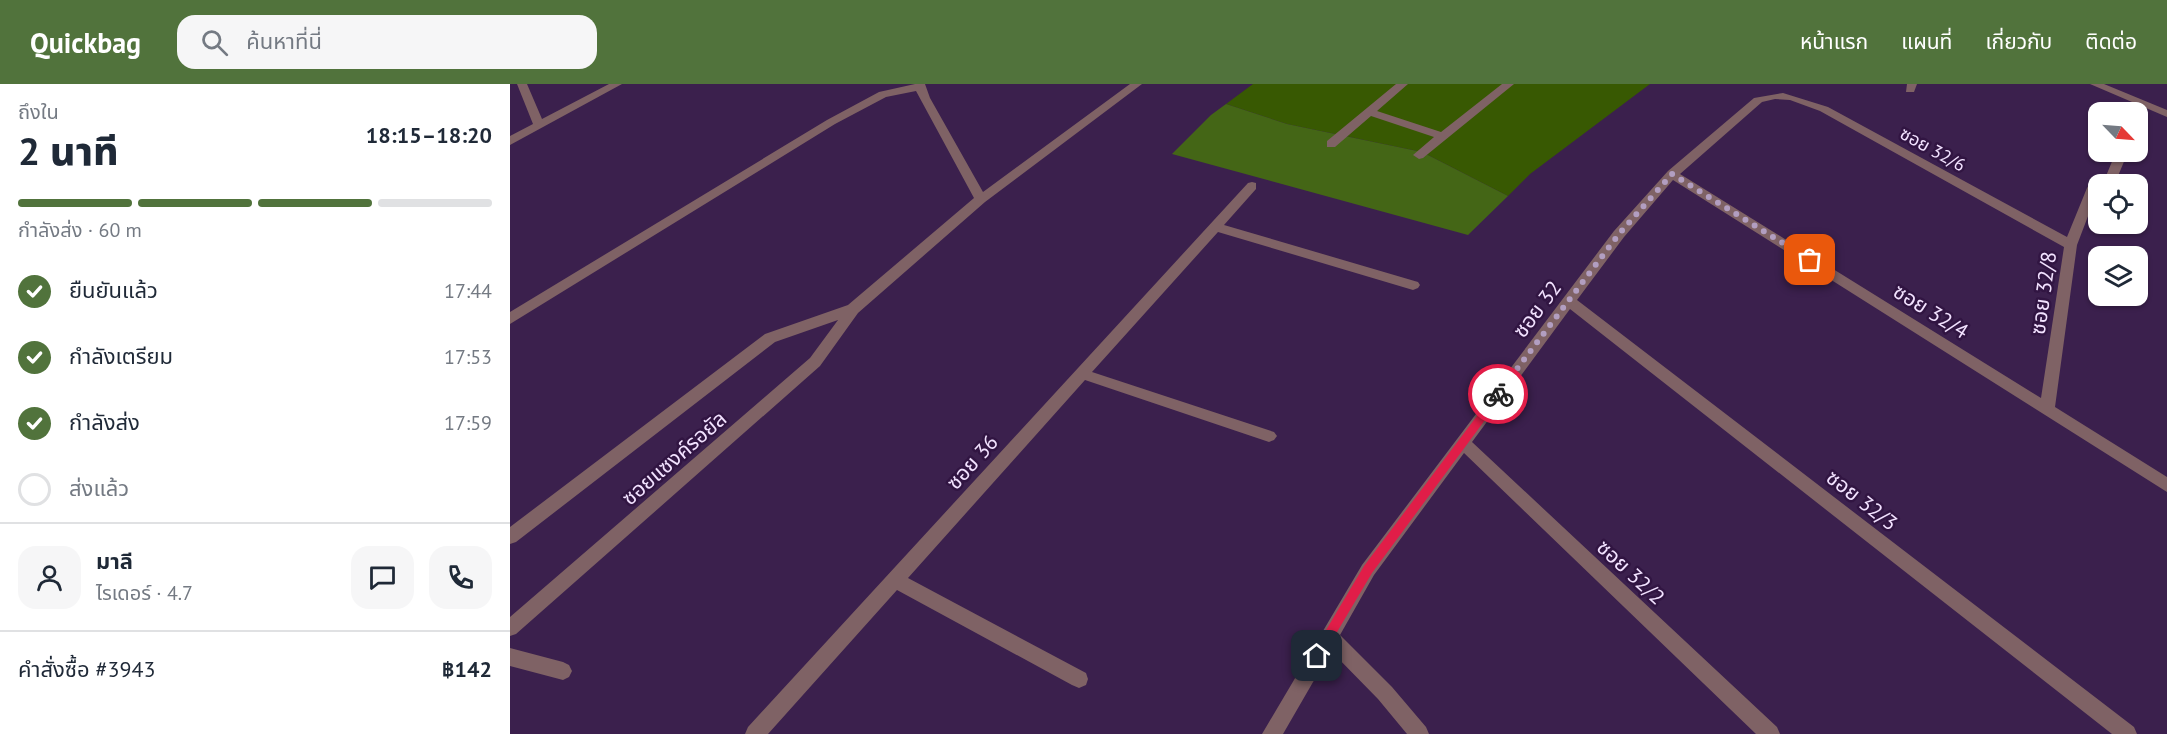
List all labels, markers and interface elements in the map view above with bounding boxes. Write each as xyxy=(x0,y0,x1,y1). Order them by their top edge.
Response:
search box xyxy=(177,15,597,69)
text: Quickbag xyxy=(30,24,141,61)
icon: search xyxy=(198,26,231,59)
text: ค้นหาที่นี่ xyxy=(246,27,322,55)
text: หน้าแรก xyxy=(1800,28,1868,55)
text: แผนที่ xyxy=(1901,28,1952,55)
text: เกี่ยวกับ xyxy=(1985,28,2052,55)
text: ติดต่อ xyxy=(2085,28,2137,55)
text: ถึงใน xyxy=(18,99,59,125)
north arrow xyxy=(2088,102,2148,162)
map controls xyxy=(2088,102,2148,306)
text: 18:15–18:20 xyxy=(366,121,492,149)
street label: ซอย 32/6 xyxy=(1896,122,1970,176)
text: 2 นาที xyxy=(18,125,118,176)
button: locate xyxy=(2088,174,2148,234)
text: กำลังส่ง · 60 m xyxy=(18,217,142,243)
pin xyxy=(1784,234,1835,285)
icon: bag xyxy=(1793,243,1826,276)
button: layers xyxy=(2088,246,2148,306)
street label: ซอย 32/8 xyxy=(2024,250,2062,336)
icon: check xyxy=(18,275,51,308)
street label: ซอย 32 xyxy=(1507,275,1567,343)
text: ยืนยันแล้ว xyxy=(69,276,158,304)
street label: ซอย 32/4 xyxy=(1888,277,1974,345)
text: 17:44 xyxy=(444,278,492,304)
icon: check xyxy=(18,341,51,374)
text: กำลังเตรียม xyxy=(69,342,173,370)
text: 17:53 xyxy=(444,344,492,370)
courier xyxy=(1468,364,1528,424)
icon: bike xyxy=(1482,378,1515,411)
street label: ซอยแซงค์รอยัล xyxy=(616,405,732,511)
icon: check xyxy=(18,407,51,440)
text: กำลังส่ง xyxy=(69,408,140,436)
text: 17:59 xyxy=(444,410,492,436)
street label: ซอย 36 xyxy=(940,429,1004,495)
street label: ซอย 32/3 xyxy=(1821,464,1903,536)
text: ส่งแล้ว xyxy=(69,474,129,502)
street label: ซอย 32/2 xyxy=(1591,534,1671,610)
button: person xyxy=(18,546,81,609)
button: chat xyxy=(351,546,414,609)
button: phone xyxy=(429,546,492,609)
text: มาลี xyxy=(96,547,133,575)
text: ไรเดอร์ · 4.7 xyxy=(96,580,193,606)
pin xyxy=(1291,630,1342,681)
icon: home xyxy=(1300,639,1333,672)
text: คำสั่งซื้อ #3943 xyxy=(18,655,156,683)
text: ฿142 xyxy=(442,655,492,683)

